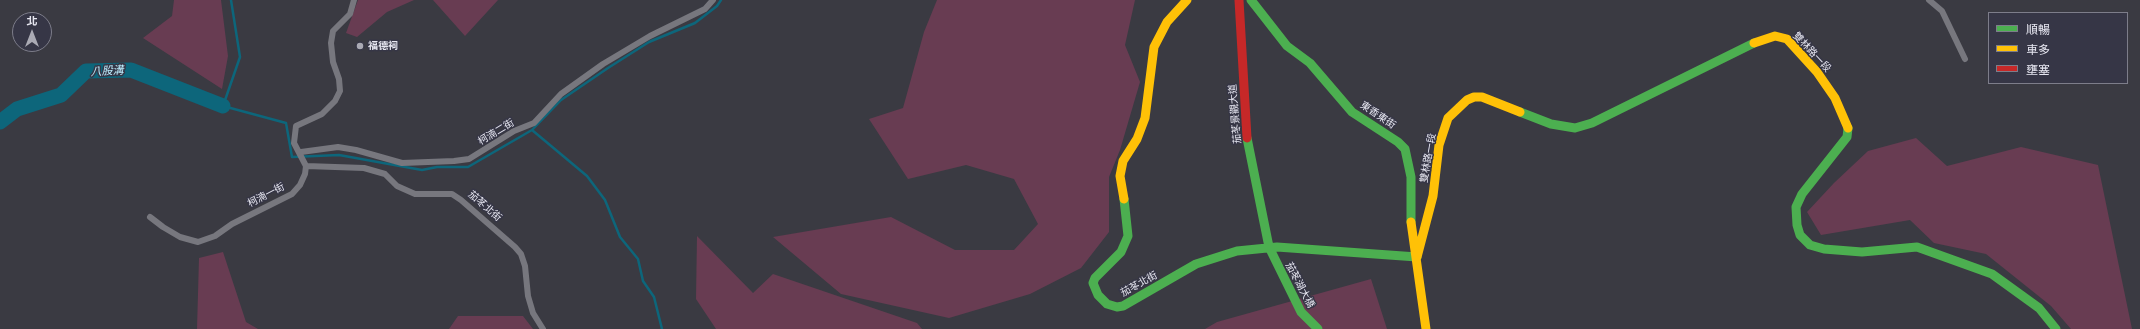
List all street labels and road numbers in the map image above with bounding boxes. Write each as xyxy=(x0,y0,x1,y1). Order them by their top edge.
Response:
street label: 雙林路一段 xyxy=(1791,30,1833,74)
street label: 茄苳景觀大道 xyxy=(1226,84,1244,144)
street label: 東香東街 xyxy=(1358,99,1398,131)
street label: 柯湳二街 xyxy=(476,117,516,147)
street label: 雙林路一段 xyxy=(1418,132,1438,184)
street label: 柯湳一街 xyxy=(245,181,287,209)
street label: 茄苳北街 xyxy=(466,188,504,224)
street label: 茄苳湖大橋 xyxy=(1283,260,1317,310)
street label: 茄苳北街 xyxy=(1119,269,1159,299)

